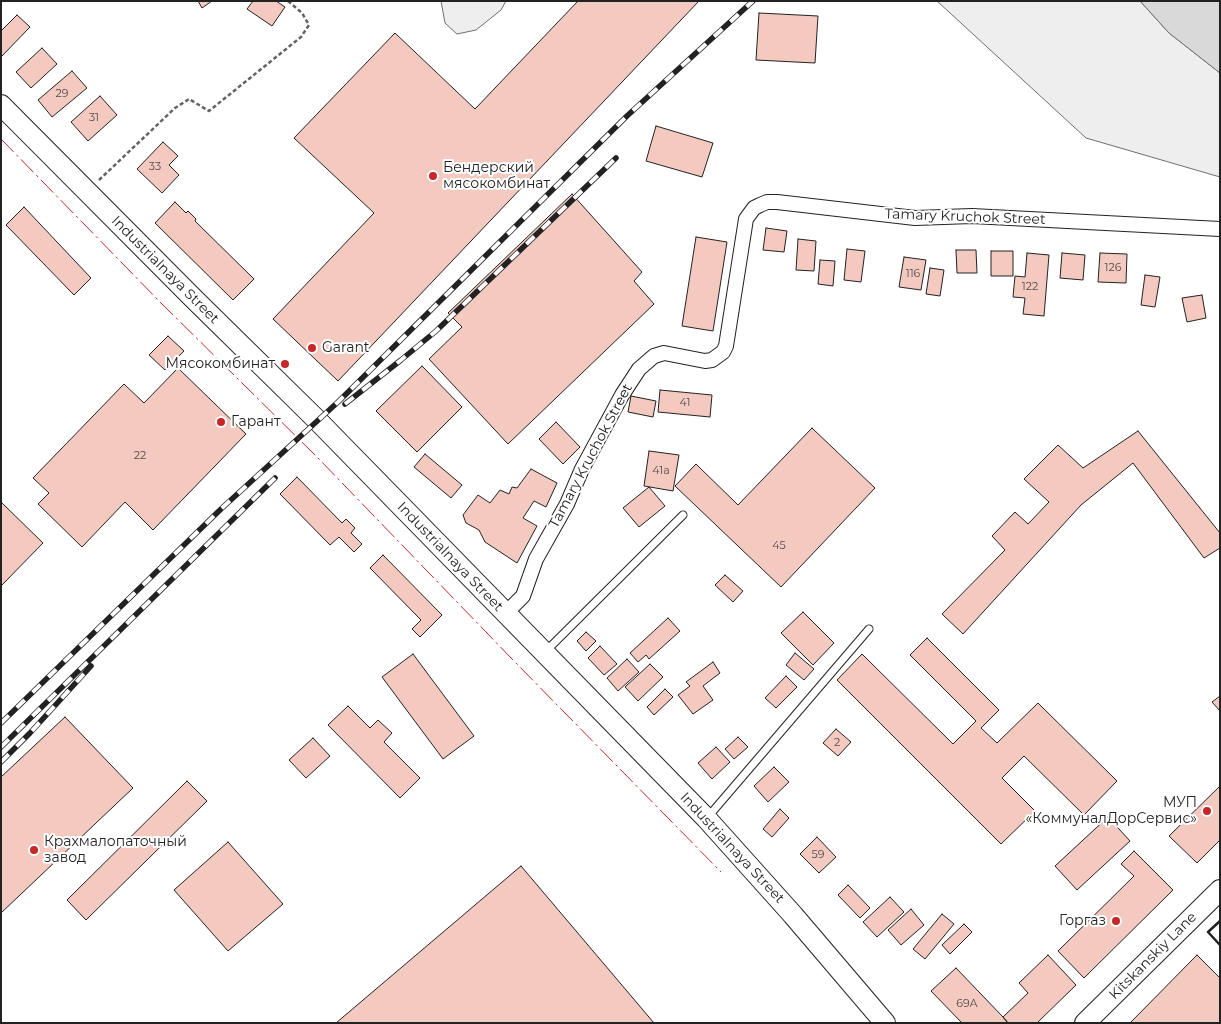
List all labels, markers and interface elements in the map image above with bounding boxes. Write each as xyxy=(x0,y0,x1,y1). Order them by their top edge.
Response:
house number: 29 xyxy=(56,87,68,101)
house number: 31 xyxy=(89,111,99,125)
house number: 33 xyxy=(149,160,161,174)
place label: Бендерский мясокомбинат xyxy=(443,160,550,192)
marker: Бендерский мясокомбинат xyxy=(427,170,439,182)
street label: Tamary Kruchok Street xyxy=(884,206,1046,228)
street label: Industrialnaya Street xyxy=(108,213,222,327)
house number: 126 xyxy=(1105,261,1121,275)
house number: 116 xyxy=(906,267,920,281)
house number: 122 xyxy=(1022,280,1038,294)
place label: Garant xyxy=(322,340,370,356)
marker: Garant xyxy=(306,342,318,354)
place label: Мясокомбинат xyxy=(165,356,275,372)
marker: Мясокомбинат xyxy=(279,358,291,370)
street label: Tamary Kruchok Street xyxy=(546,381,636,531)
house number: 41 xyxy=(680,396,690,410)
place label: Гарант xyxy=(231,414,281,430)
marker: Гарант xyxy=(215,416,227,428)
house number: 22 xyxy=(134,449,146,463)
house number: 41a xyxy=(652,464,670,478)
street label: Industrialnaya Street xyxy=(393,499,507,615)
house number: 45 xyxy=(772,539,786,553)
house number: 2 xyxy=(834,736,840,750)
street label: Industrialnaya Street xyxy=(676,789,788,907)
place label: МУП «КоммуналДорСервис» xyxy=(1026,795,1197,828)
marker: МУП «КоммуналДорСервис» xyxy=(1201,805,1213,817)
place label: Крахмалопаточный завод xyxy=(44,834,187,866)
marker: Крахмалопаточный завод xyxy=(28,844,40,856)
house number: 59 xyxy=(812,848,824,862)
street label: Kitskanskiy Lane xyxy=(1106,909,1200,1003)
place label: Горгаз xyxy=(1059,913,1106,929)
marker: Горгаз xyxy=(1110,915,1122,927)
house number: 69А xyxy=(956,997,978,1011)

